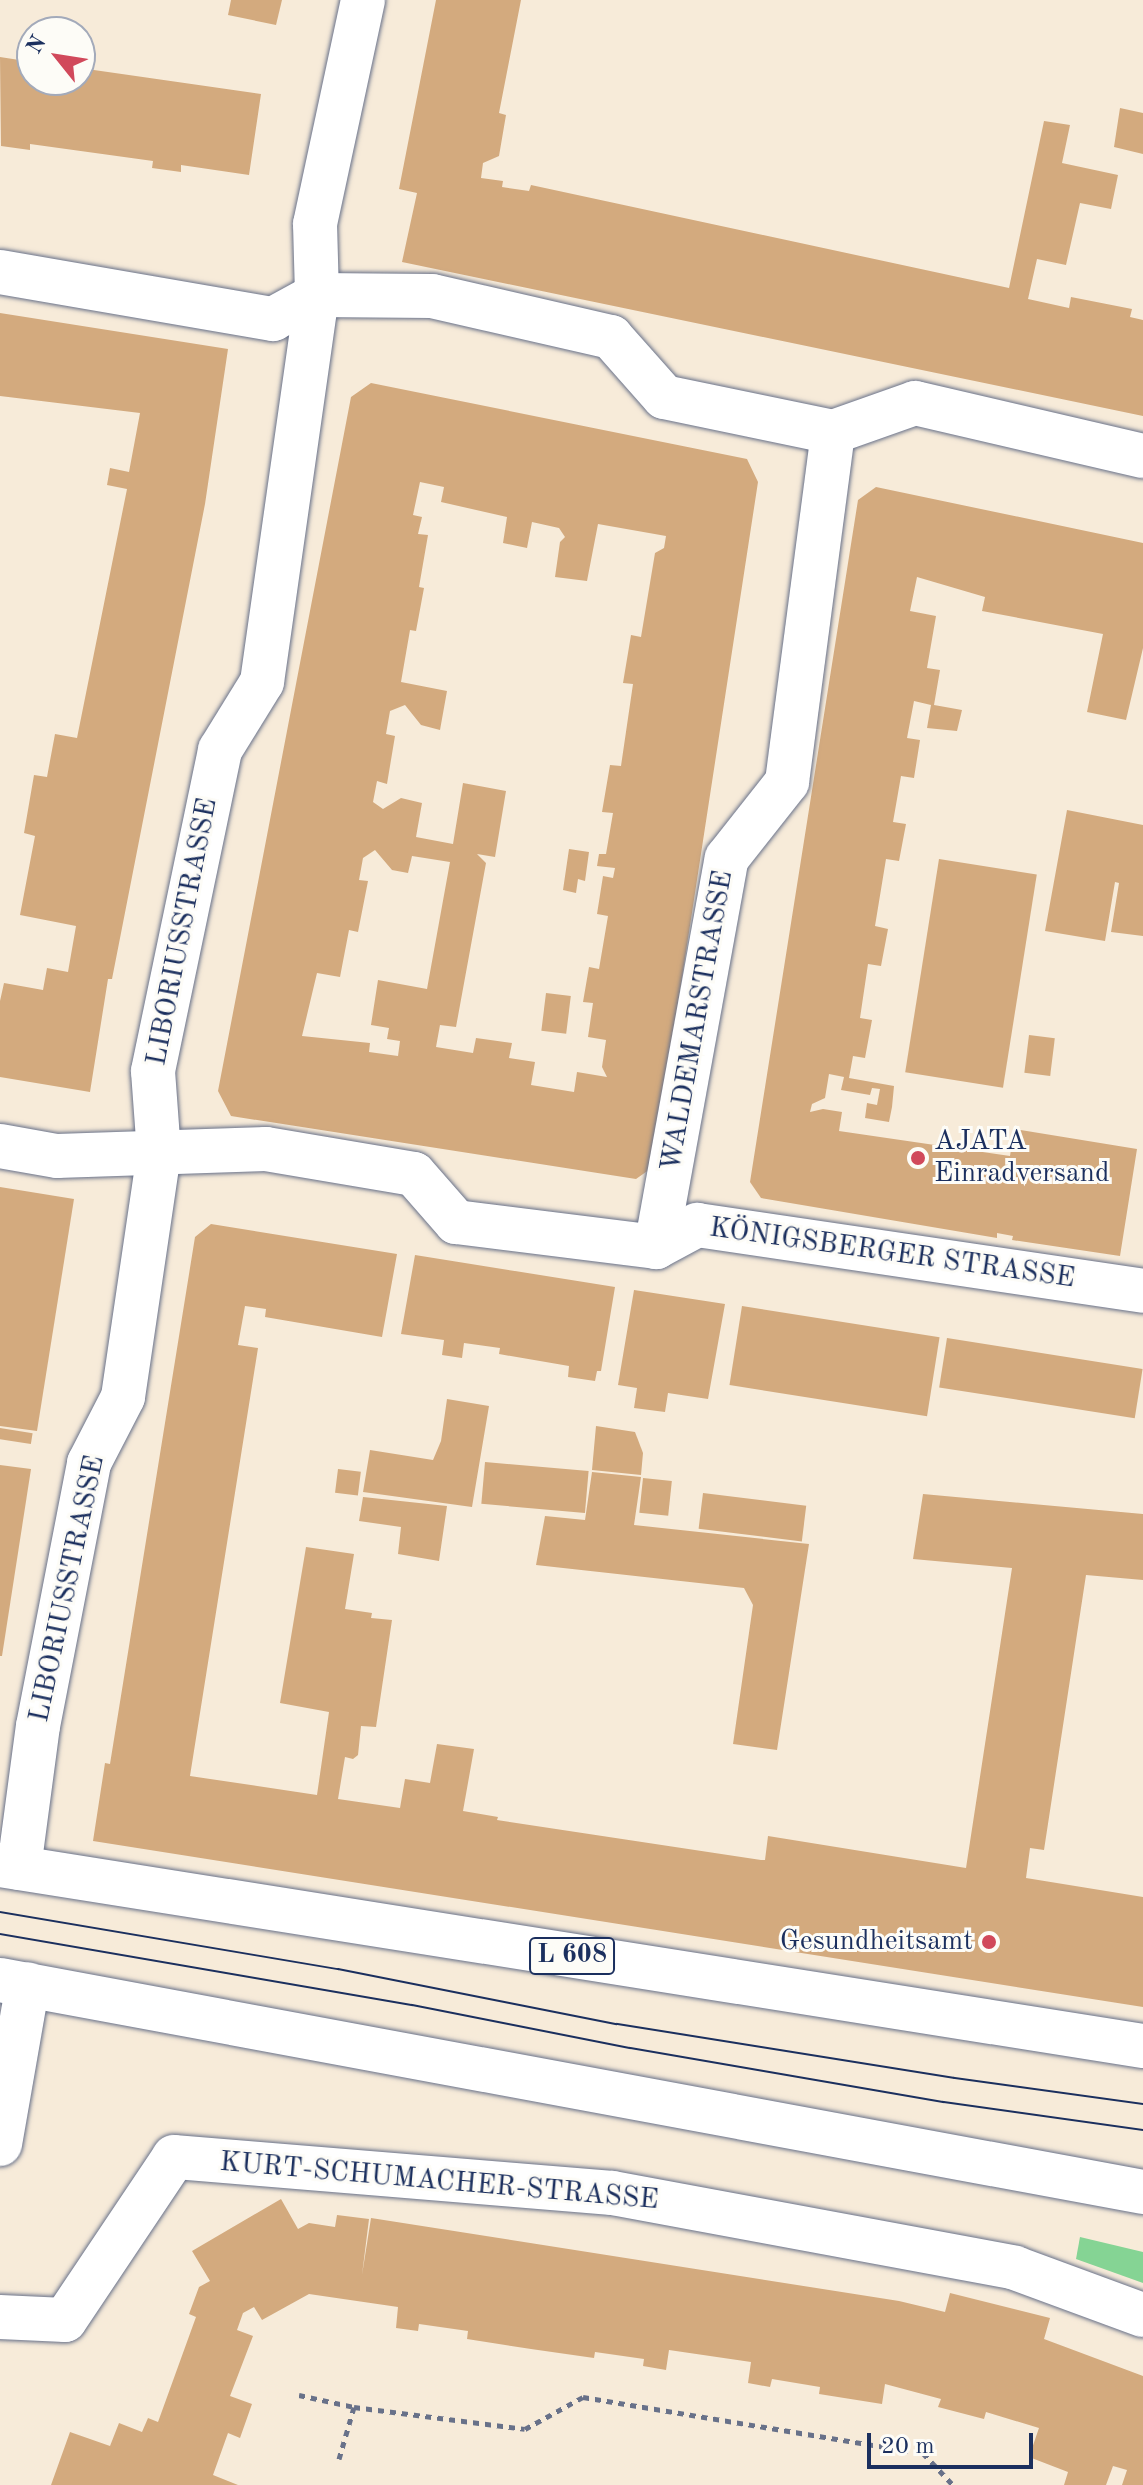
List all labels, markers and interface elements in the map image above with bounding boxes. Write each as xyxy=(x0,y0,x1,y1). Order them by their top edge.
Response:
north arrow xyxy=(16,16,96,96)
text: N xyxy=(23,32,51,58)
street label: LIBORIUSSTRASSE xyxy=(141,795,225,1069)
street label: WALDEMARSTRASSE xyxy=(655,868,741,1174)
place label: AJATA Einradversand xyxy=(934,1125,1110,1191)
marker: AJATA Einradversand xyxy=(909,1149,927,1167)
street label: KÖNIGSBERGER STRASSE xyxy=(707,1212,1077,1296)
street label: LIBORIUSSTRASSE xyxy=(23,1453,113,1725)
place label: Gesundheitsamt xyxy=(780,1925,973,1959)
marker: Gesundheitsamt xyxy=(980,1933,998,1951)
road number: L 608 xyxy=(528,1934,616,1978)
street label: KURT-SCHUMACHER-STRASSE xyxy=(218,2146,660,2218)
scale bar xyxy=(871,2417,1037,2467)
text: 20 m xyxy=(881,2435,935,2459)

